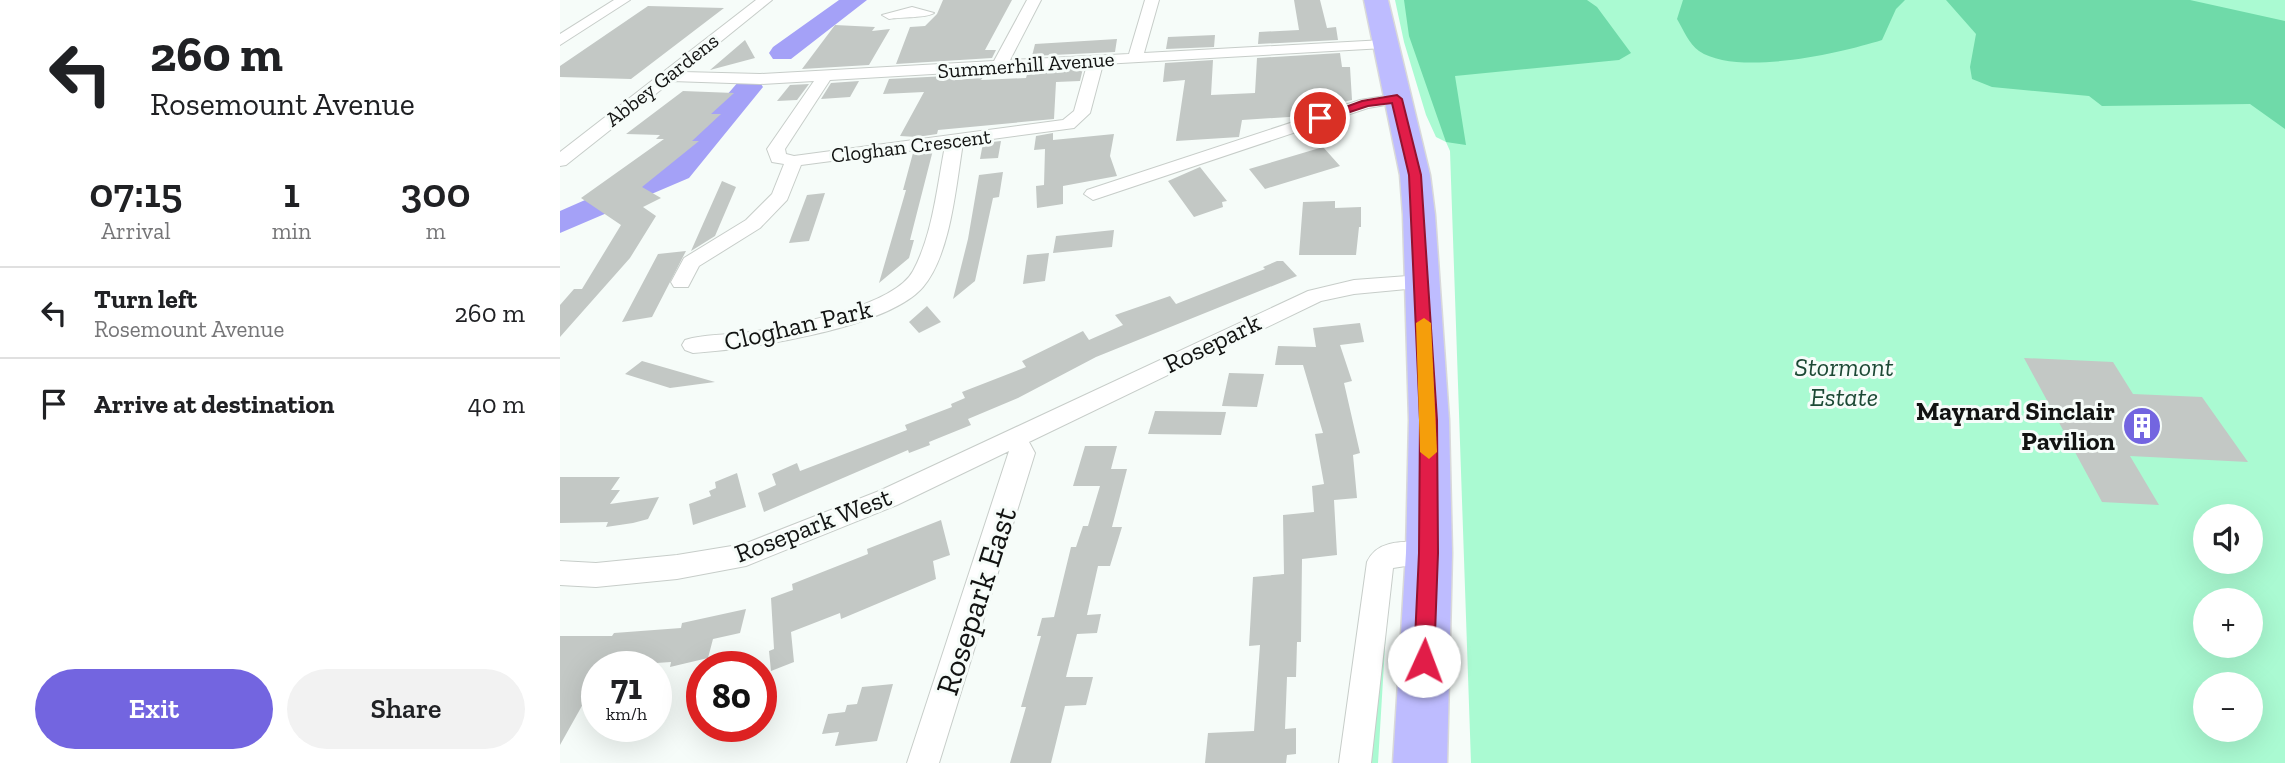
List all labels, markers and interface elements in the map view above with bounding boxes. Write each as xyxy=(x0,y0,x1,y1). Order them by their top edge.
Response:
text: 260 m xyxy=(150,25,283,84)
icon: left xyxy=(35,28,126,119)
street label: Abbey Gardens xyxy=(600,28,723,132)
street label: Summerhill Avenue xyxy=(937,46,1115,83)
text: Rosemount Avenue xyxy=(150,85,415,123)
pin xyxy=(1290,88,1350,148)
icon: arrive xyxy=(1301,99,1339,137)
street label: Cloghan Crescent xyxy=(830,123,993,168)
text: 07:15 xyxy=(89,167,182,218)
text: 1 xyxy=(283,167,300,218)
text: 300 xyxy=(401,167,471,218)
text: Arrival xyxy=(101,217,171,245)
text: min xyxy=(272,217,311,245)
text: m xyxy=(426,217,446,245)
text: Turn left xyxy=(94,283,197,315)
street label: Cloghan Park xyxy=(721,292,876,358)
icon: left xyxy=(35,294,73,332)
text: 260 m xyxy=(454,297,525,329)
street label: Rosepark xyxy=(1158,306,1266,380)
text: Rosemount Avenue xyxy=(94,315,284,343)
park label: Stormont Estate xyxy=(1794,351,1894,413)
icon: arrive xyxy=(35,385,73,423)
text: Arrive at destination xyxy=(94,388,334,420)
text: 40 m xyxy=(468,388,525,420)
place label: Maynard Sinclair Pavilion xyxy=(1916,395,2116,457)
building icon: Maynard Sinclair Pavilion xyxy=(2121,405,2163,447)
street label: Rosepark West xyxy=(730,480,896,570)
street label: Rosepark East xyxy=(928,502,1024,700)
map controls xyxy=(2193,504,2263,742)
button: sound xyxy=(2193,504,2263,574)
button: + xyxy=(2193,588,2263,658)
position arrow xyxy=(1387,624,1461,698)
speed limit sign: 80 xyxy=(686,651,777,742)
text: 71 xyxy=(611,666,642,708)
button: Exit xyxy=(35,669,273,749)
button: Share xyxy=(287,669,525,749)
button: − xyxy=(2193,672,2263,742)
text: km/h xyxy=(606,703,647,725)

